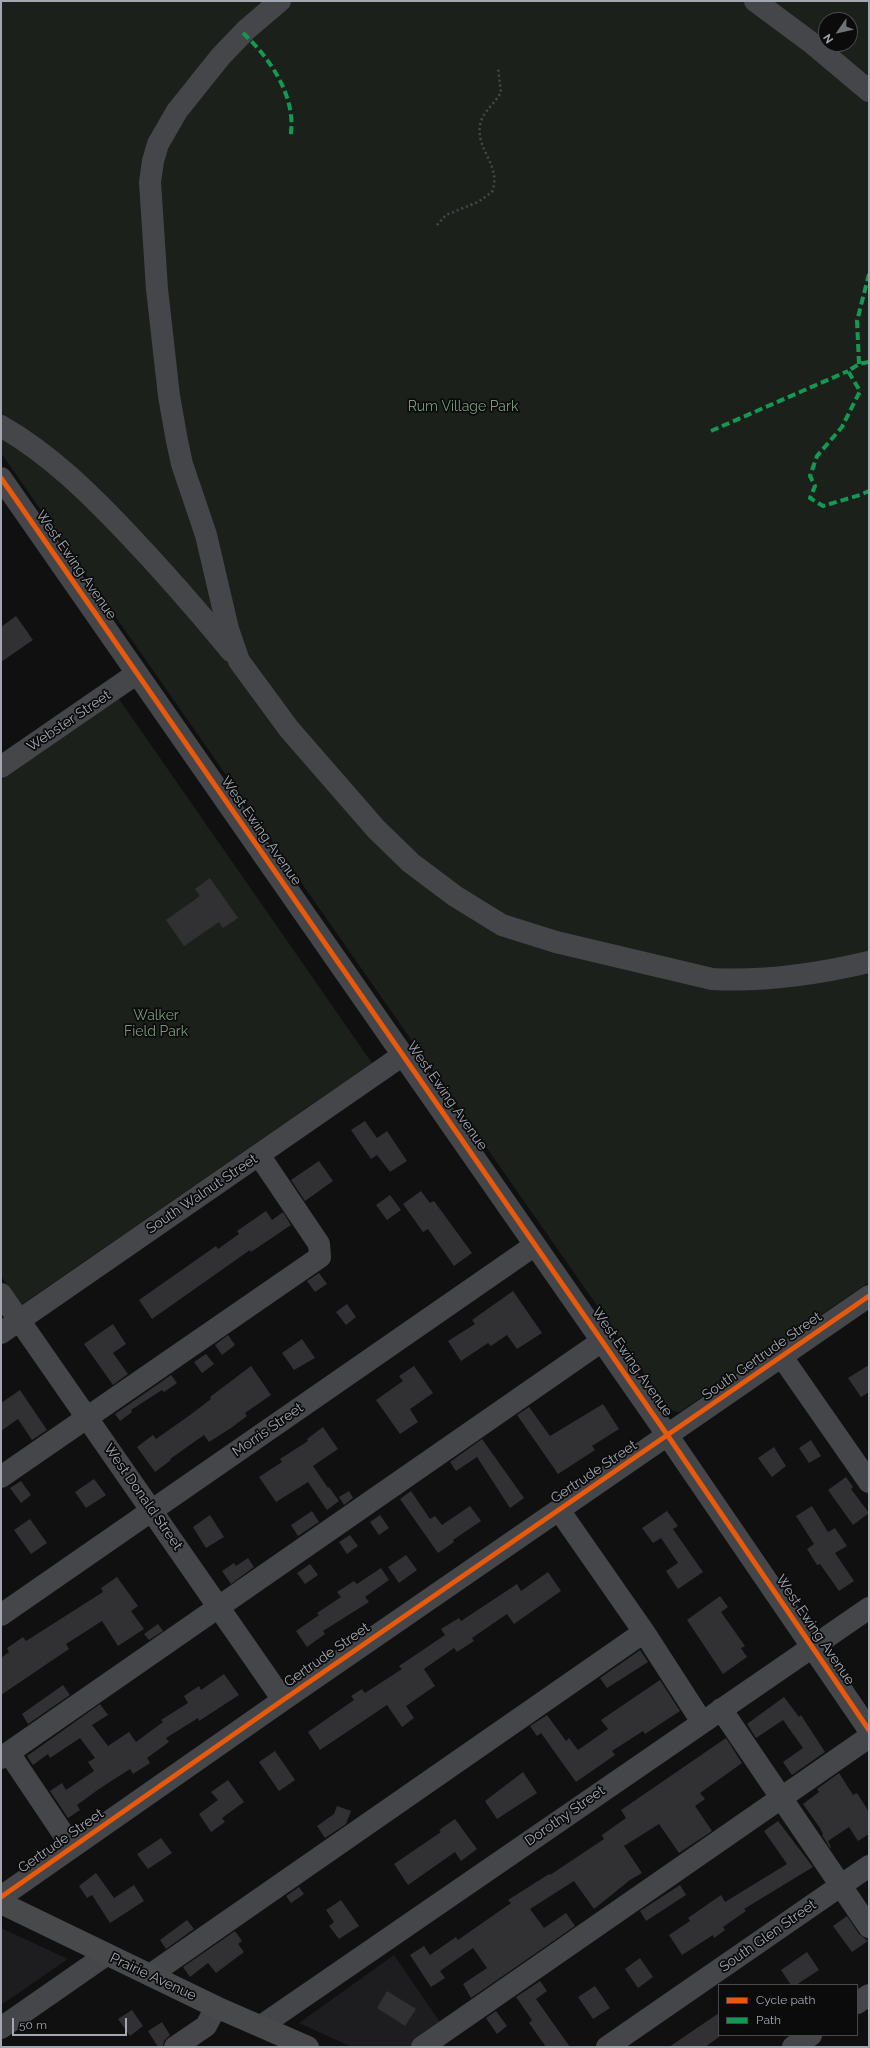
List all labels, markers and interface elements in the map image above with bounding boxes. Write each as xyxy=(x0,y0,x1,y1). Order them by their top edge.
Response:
north arrow xyxy=(818,12,858,52)
text: N xyxy=(821,31,836,46)
park label: Rum Village Park xyxy=(408,399,518,415)
street label: West Ewing Avenue xyxy=(32,507,120,623)
street label: Webster Street xyxy=(24,687,114,755)
street label: West Ewing Avenue xyxy=(217,773,305,889)
park label: Walker Field Park xyxy=(124,1008,188,1040)
street label: West Ewing Avenue xyxy=(403,1038,491,1154)
street label: South Walnut Street xyxy=(143,1151,261,1237)
street label: West Ewing Avenue xyxy=(588,1304,676,1420)
street label: South Gertrude Street xyxy=(699,1308,825,1404)
street label: Morris Street xyxy=(229,1399,307,1461)
street label: Gertrude Street xyxy=(548,1437,640,1507)
street label: West Donald Street xyxy=(100,1441,186,1553)
street label: West Ewing Avenue xyxy=(772,1572,858,1688)
street label: Gertrude Street xyxy=(281,1619,373,1691)
street label: Dorothy Street xyxy=(522,1782,608,1850)
street label: Gertrude Street xyxy=(15,1805,107,1877)
street label: South Glen Street xyxy=(716,1896,820,1976)
street label: Prairie Avenue xyxy=(107,1950,199,2004)
legend xyxy=(718,1984,858,2036)
text: Cycle path xyxy=(756,1993,815,2007)
scale bar xyxy=(14,2010,129,2036)
text: Path xyxy=(756,2013,781,2027)
text: 50 m xyxy=(19,2018,47,2032)

